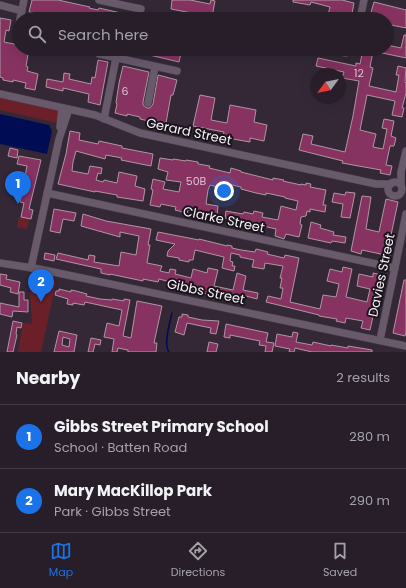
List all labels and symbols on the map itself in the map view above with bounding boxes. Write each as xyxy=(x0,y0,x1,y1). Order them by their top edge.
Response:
house number: 12 xyxy=(354,65,364,81)
north arrow xyxy=(310,68,346,104)
house number: 6 xyxy=(122,83,129,99)
street label: Gerard Street xyxy=(144,113,234,150)
pin: 1 xyxy=(5,171,31,204)
house number: 50B xyxy=(186,173,207,189)
your location xyxy=(214,181,234,201)
street label: Clarke Street xyxy=(181,202,267,237)
street label: Davies Street xyxy=(363,231,400,319)
pin: 2 xyxy=(28,269,54,302)
street label: Gibbs Street xyxy=(165,274,247,309)

